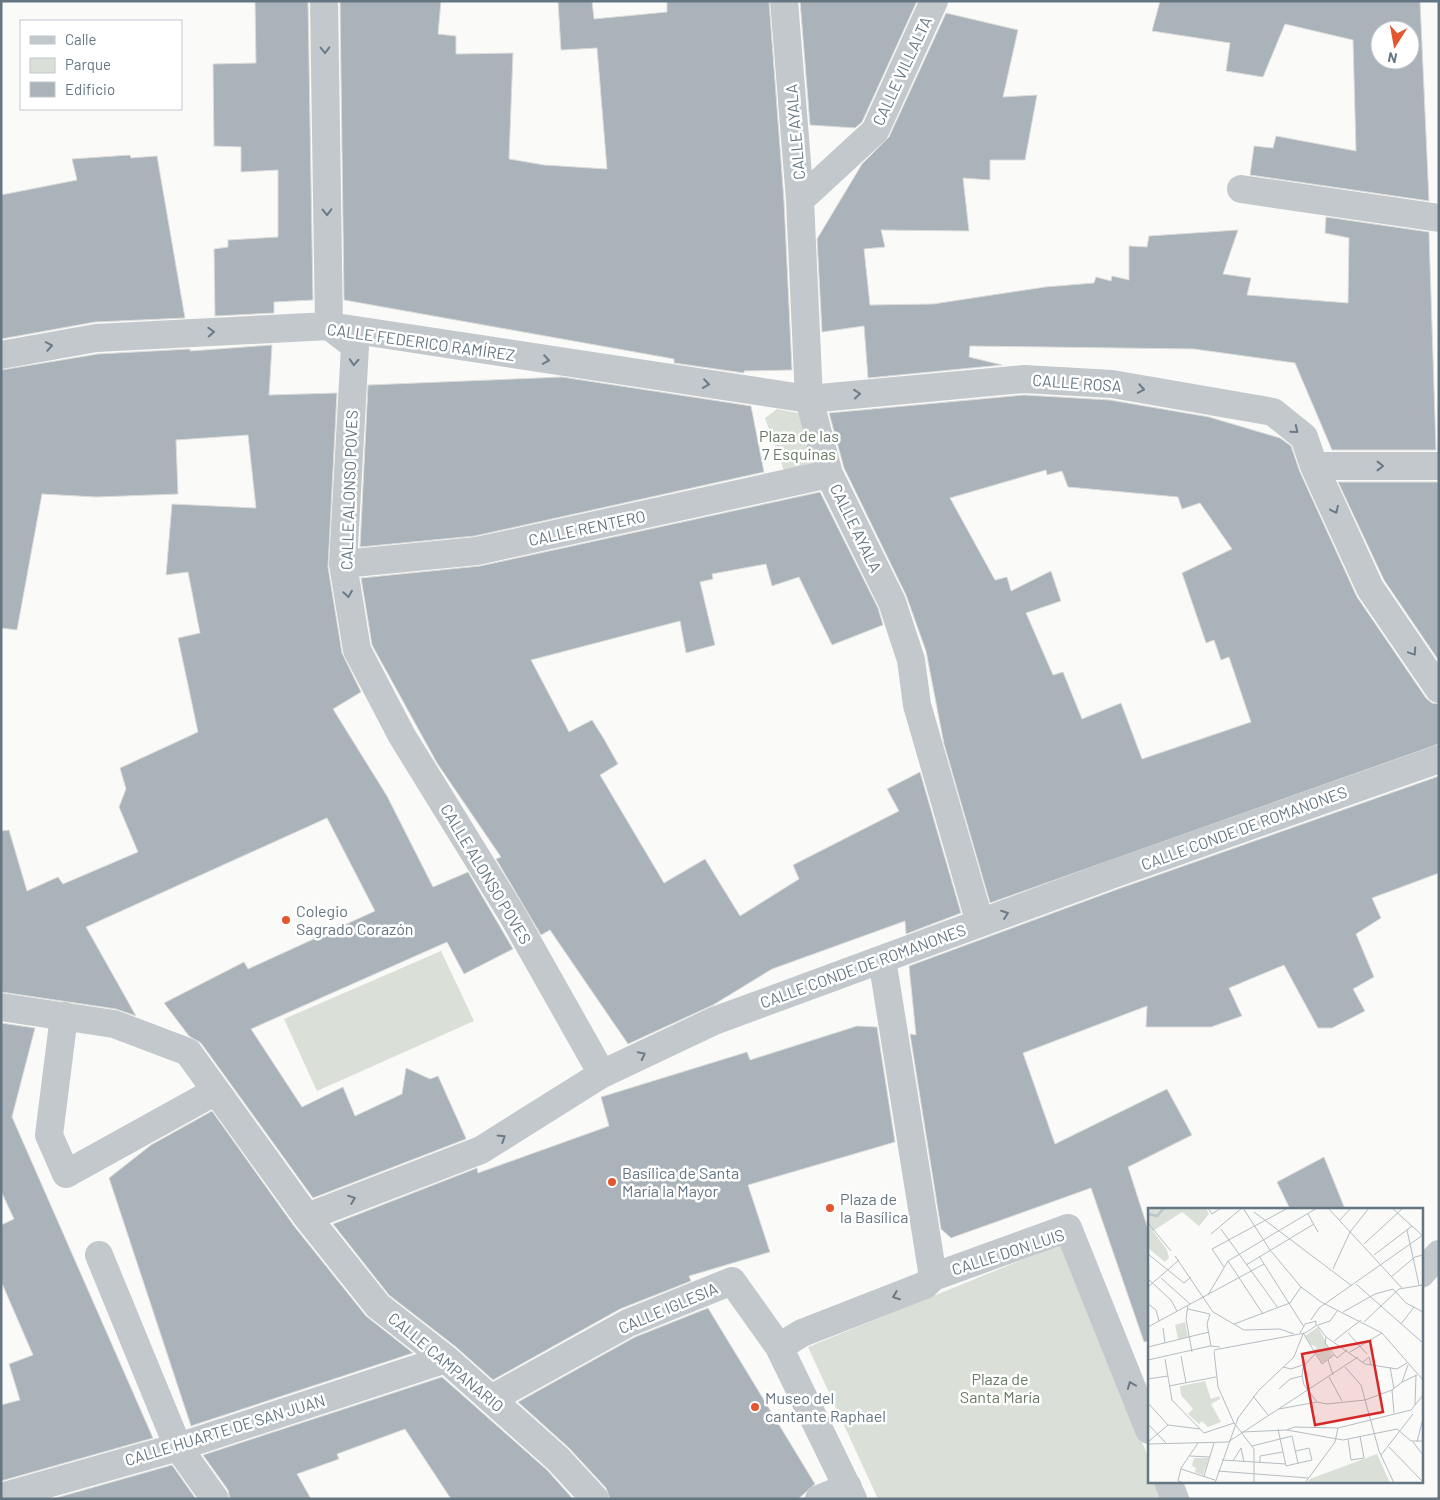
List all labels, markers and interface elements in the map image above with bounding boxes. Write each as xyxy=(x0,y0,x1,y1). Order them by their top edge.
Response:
street label: CALLE VILLALTA xyxy=(868,13,935,128)
legend xyxy=(20,20,182,110)
north arrow xyxy=(1370,20,1420,70)
text: Calle xyxy=(65,30,97,48)
one-way arrow xyxy=(319,46,330,54)
text: N xyxy=(1386,49,1399,67)
text: Parque xyxy=(65,55,111,73)
text: Edificio xyxy=(65,80,115,98)
street label: CALLE AYALA xyxy=(781,83,808,181)
one-way arrow xyxy=(322,209,332,217)
street label: CALLE FEDERICO RAMÍREZ xyxy=(326,319,516,364)
one-way arrow xyxy=(207,327,215,338)
one-way arrow xyxy=(45,342,54,352)
one-way arrow xyxy=(541,355,550,365)
one-way arrow xyxy=(349,358,360,366)
street label: CALLE ROSA xyxy=(1032,370,1123,395)
one-way arrow xyxy=(702,378,711,388)
one-way arrow xyxy=(1137,383,1146,393)
one-way arrow xyxy=(854,388,862,399)
street label: CALLE ALONSO POVES xyxy=(336,410,361,570)
one-way arrow xyxy=(1289,425,1298,433)
park label: Plaza de las 7 Esquinas xyxy=(759,426,839,463)
one-way arrow xyxy=(1377,461,1385,471)
street label: CALLE AYALA xyxy=(827,480,886,575)
one-way arrow xyxy=(1328,505,1339,514)
street label: CALLE RENTERO xyxy=(527,506,647,549)
one-way arrow xyxy=(342,589,352,598)
one-way arrow xyxy=(1407,646,1416,655)
street label: CALLE CONDE DE ROMANONES xyxy=(1138,781,1349,874)
street label: CALLE ALONSO POVES xyxy=(437,800,536,947)
place label: Colegio Sagrado Corazón xyxy=(296,901,413,938)
one-way arrow xyxy=(1000,910,1009,920)
marker: Colegio Sagrado Corazón xyxy=(280,914,292,926)
street label: CALLE CONDE DE ROMANONES xyxy=(757,919,968,1012)
one-way arrow xyxy=(637,1051,646,1062)
one-way arrow xyxy=(497,1134,506,1144)
place label: Basílica de Santa María la Mayor xyxy=(622,1163,739,1200)
marker: Basílica de Santa María la Mayor xyxy=(606,1176,618,1188)
place label: Plaza de la Basílica xyxy=(840,1189,909,1226)
one-way arrow xyxy=(347,1195,356,1206)
marker: Plaza de la Basílica xyxy=(824,1202,836,1214)
inset map xyxy=(1148,1208,1422,1482)
street label: CALLE DON LUIS xyxy=(949,1224,1067,1279)
street label: CALLE IGLESIA xyxy=(615,1278,721,1337)
one-way arrow xyxy=(892,1290,901,1300)
street label: CALLE CAMPANARIO xyxy=(385,1308,508,1415)
park label: Plaza de Santa María xyxy=(960,1369,1040,1406)
one-way arrow xyxy=(1127,1381,1137,1390)
place label: Museo del cantante Raphael xyxy=(765,1388,886,1425)
street label: CALLE HUARTE DE SAN JUAN xyxy=(122,1390,327,1469)
marker: Museo del cantante Raphael xyxy=(749,1401,761,1413)

